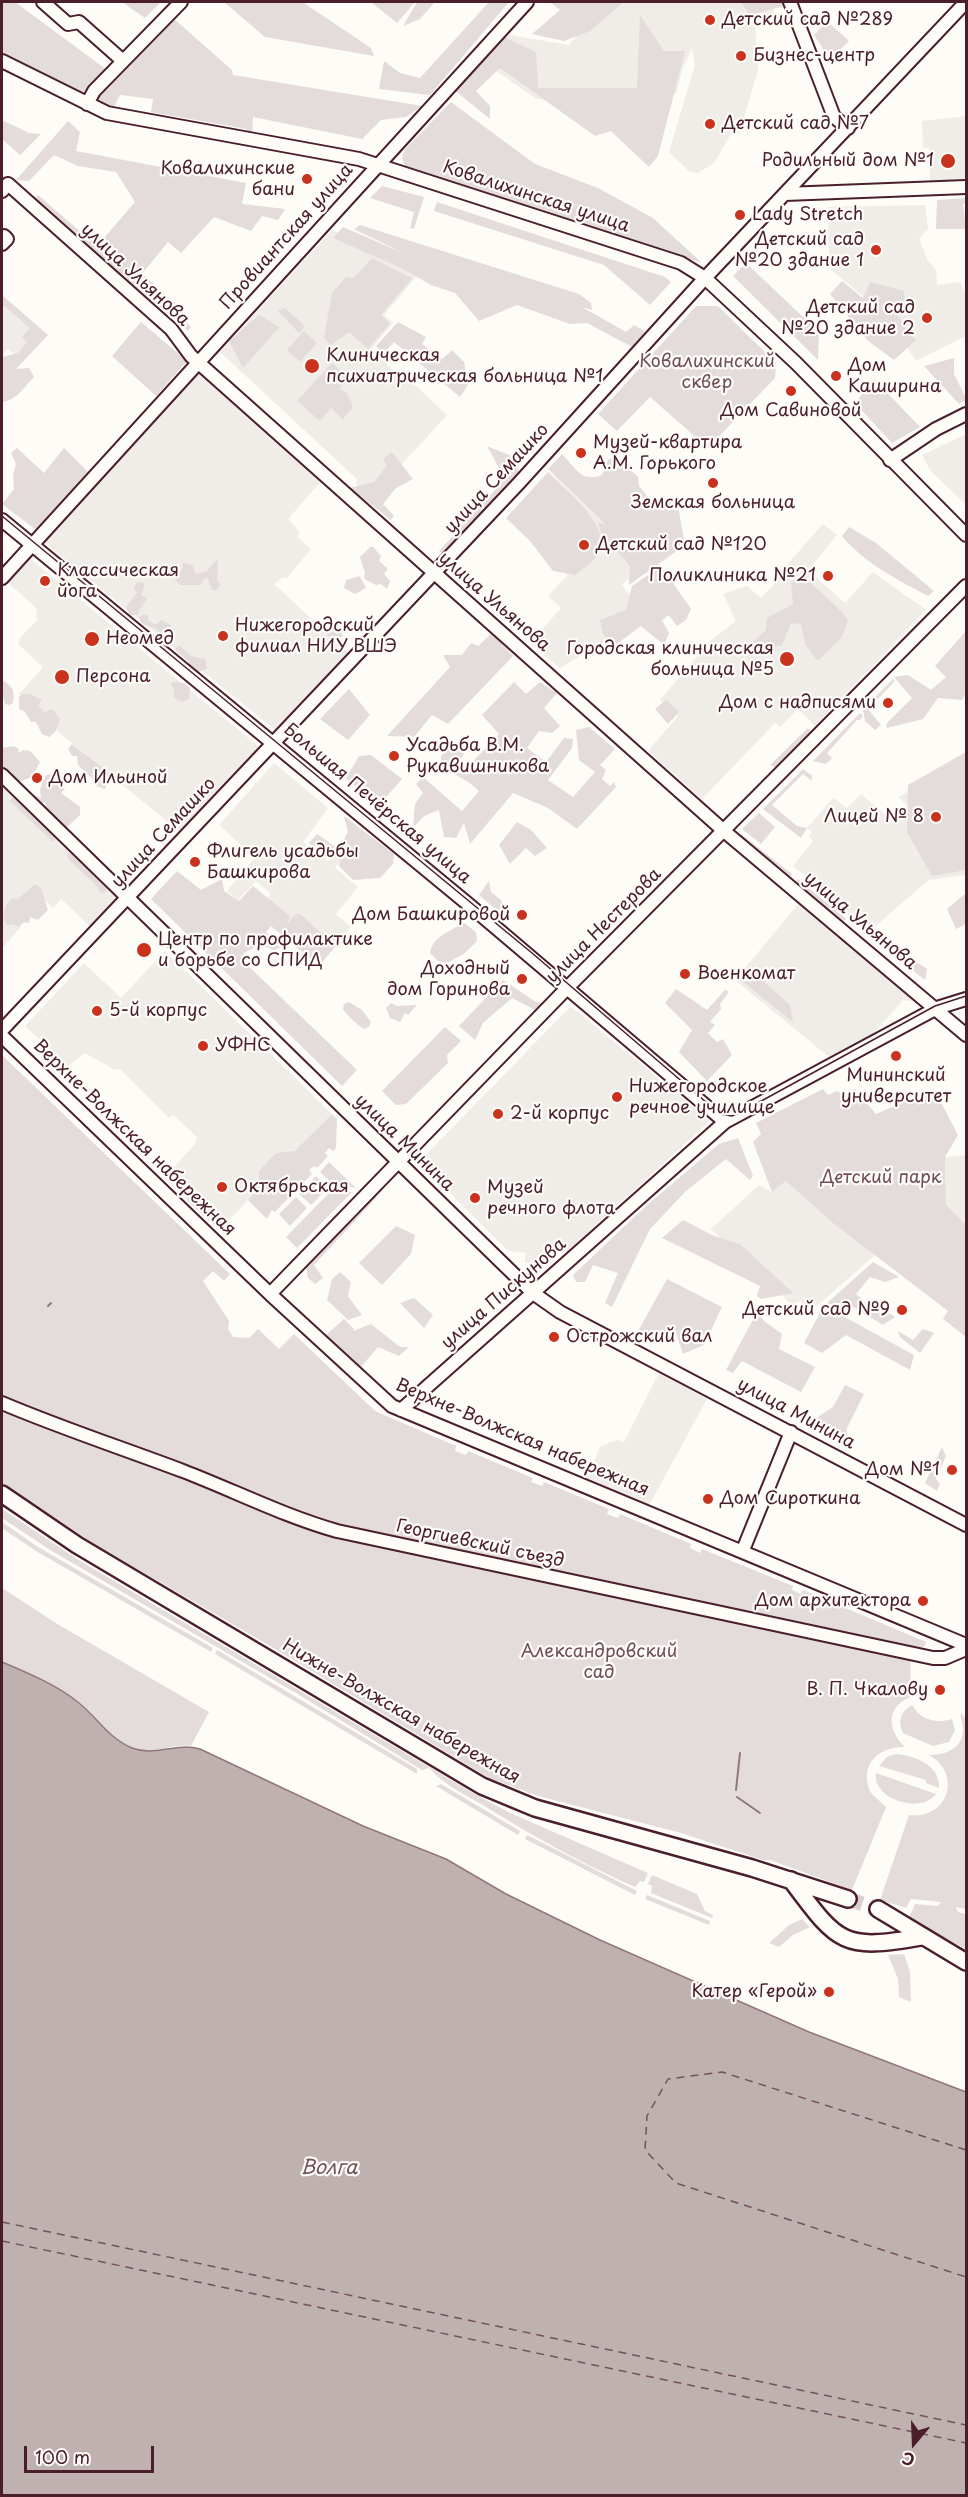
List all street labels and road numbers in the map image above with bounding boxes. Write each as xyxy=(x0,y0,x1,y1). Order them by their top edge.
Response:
street label: Ковалихинская улица xyxy=(440,157,632,237)
street label: Провиантская улица xyxy=(216,160,358,314)
street label: улица Ульянова xyxy=(76,219,194,331)
street label: улица Семашко xyxy=(440,419,554,539)
street label: улица Ульянова xyxy=(434,548,554,656)
street label: Большая Печёрская улица xyxy=(279,719,475,889)
street label: улица Семашко xyxy=(107,773,221,893)
street label: улица Нестерова xyxy=(542,864,666,988)
street label: улица Ульянова xyxy=(799,867,921,975)
street label: Верхне-Волжская набережная xyxy=(28,1035,240,1241)
street label: улица Минина xyxy=(350,1090,458,1196)
street label: улица Пискунова xyxy=(437,1234,571,1354)
street label: улица Минина xyxy=(733,1374,859,1454)
street label: Верхне-Волжская набережная xyxy=(392,1375,652,1501)
street label: Георгиевский съезд xyxy=(394,1516,566,1572)
street label: Нижне-Волжская набережная xyxy=(278,1635,524,1789)

